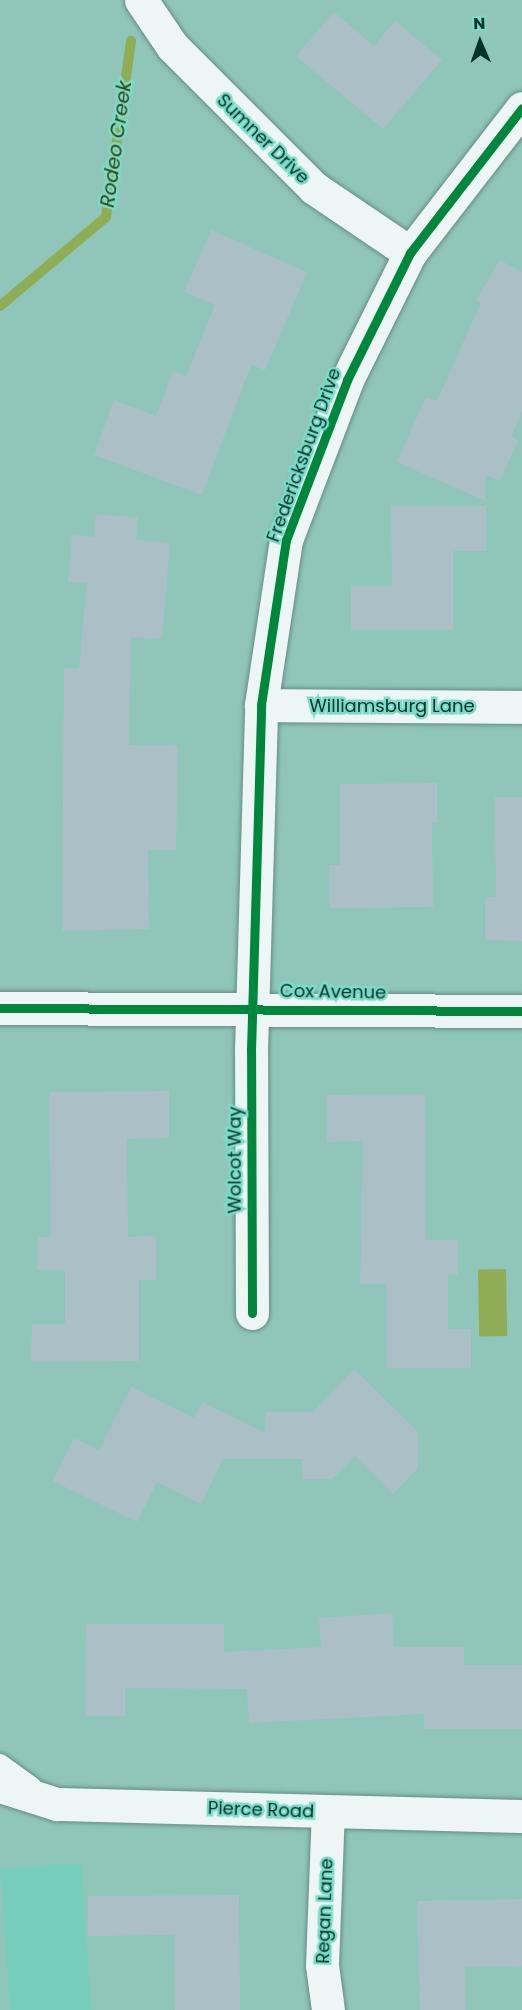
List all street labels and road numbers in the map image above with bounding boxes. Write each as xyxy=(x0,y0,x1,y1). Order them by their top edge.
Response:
street label: Sumner Drive xyxy=(212,90,314,188)
street label: Fredericksburg Drive xyxy=(262,365,346,545)
street label: Williamsburg Lane xyxy=(309,695,475,717)
street label: Cox Avenue xyxy=(280,980,386,1004)
street label: Wolcot Way xyxy=(224,1106,246,1214)
street label: Pierce Road xyxy=(207,1797,315,1823)
street label: Regan Lane xyxy=(312,1858,338,1964)

